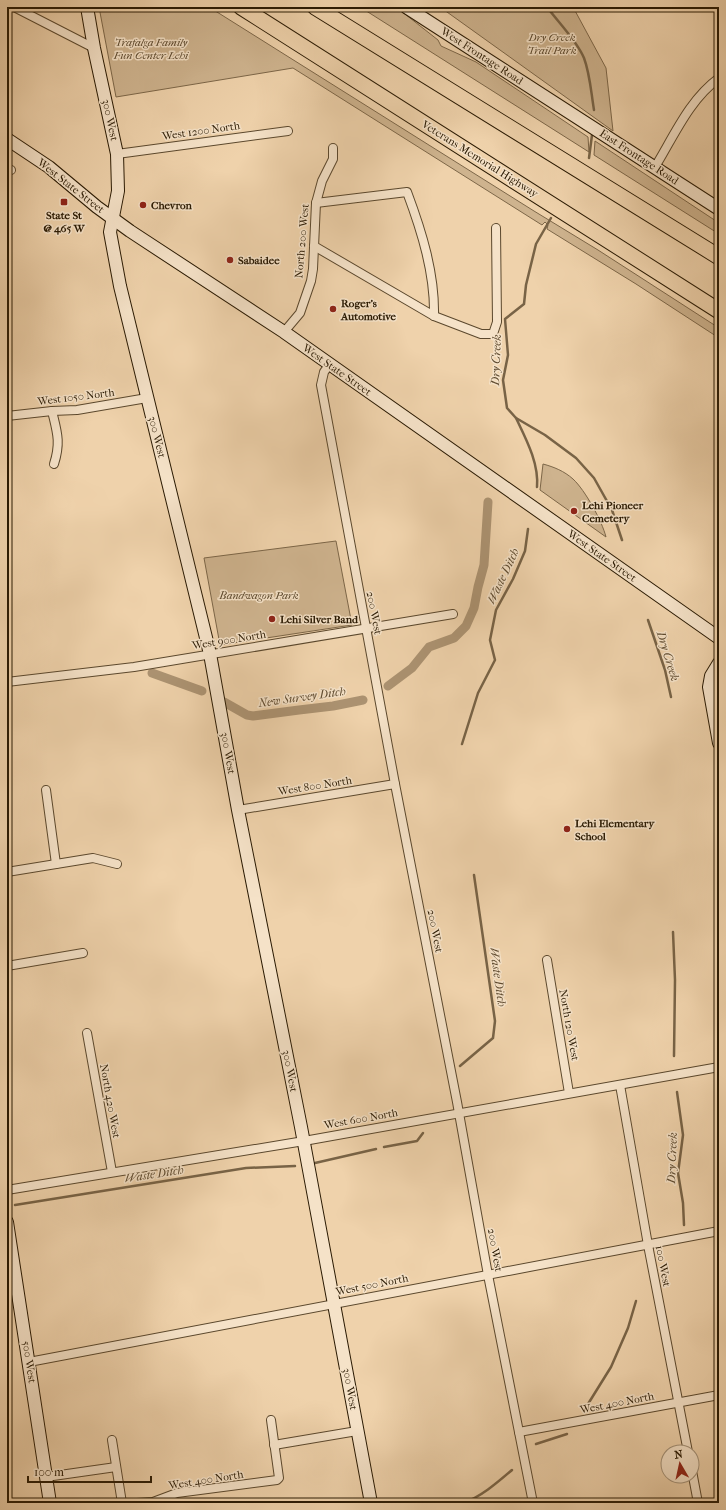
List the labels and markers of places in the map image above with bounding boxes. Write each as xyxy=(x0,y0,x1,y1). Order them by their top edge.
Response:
marker: State St @ 465 W xyxy=(59,197,69,207)
place label: Chevron xyxy=(151,199,192,212)
marker: Chevron xyxy=(138,200,148,210)
place label: State St @ 465 W xyxy=(44,209,86,235)
place label: Sabaidee xyxy=(238,254,280,267)
marker: Sabaidee xyxy=(225,255,235,265)
place label: Roger's Automotive xyxy=(340,297,397,323)
marker: Roger's Automotive xyxy=(328,304,338,314)
place label: Lehi Pioneer Cemetery xyxy=(582,499,643,525)
marker: Lehi Pioneer Cemetery xyxy=(569,506,579,516)
place label: Lehi Silver Band xyxy=(280,613,359,626)
marker: Lehi Silver Band xyxy=(267,614,277,624)
place label: Lehi Elementary School xyxy=(575,817,656,843)
marker: Lehi Elementary School xyxy=(562,824,572,834)

